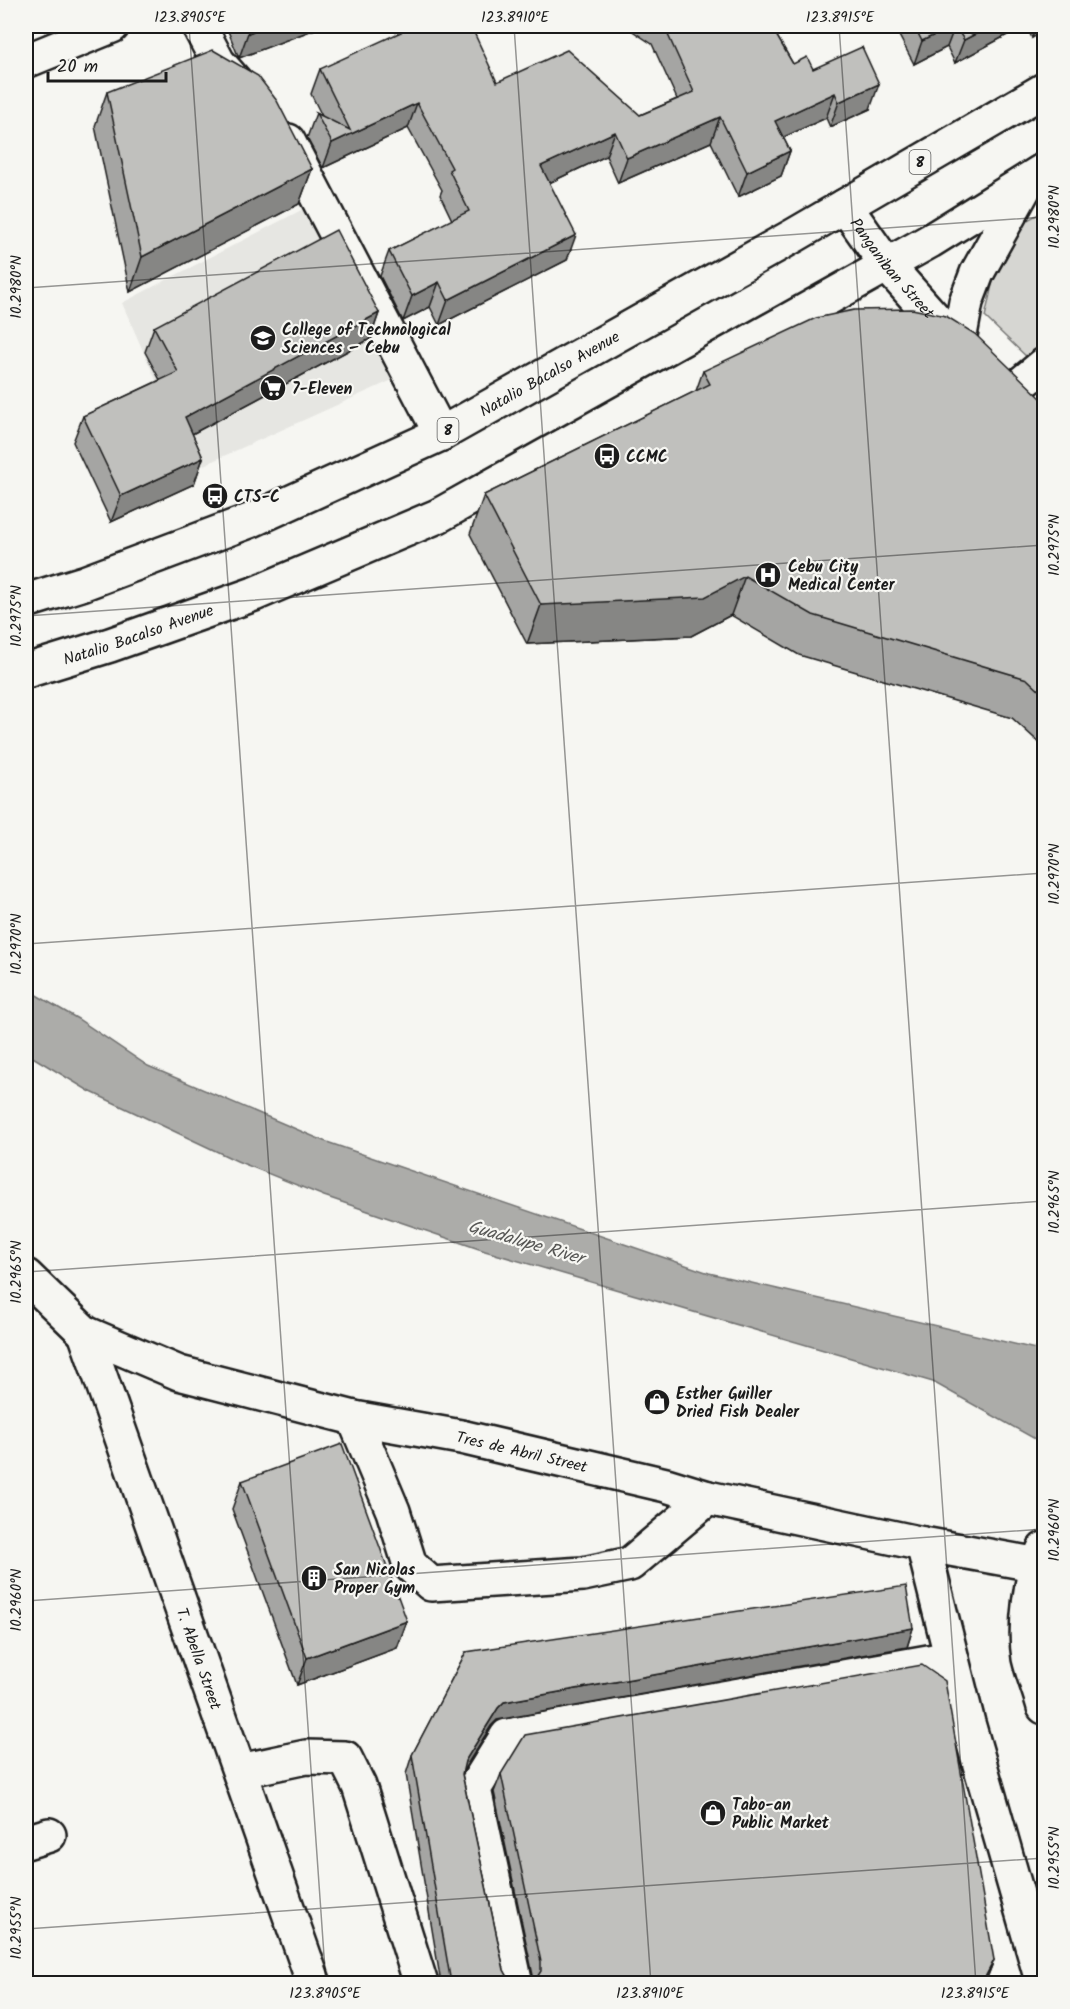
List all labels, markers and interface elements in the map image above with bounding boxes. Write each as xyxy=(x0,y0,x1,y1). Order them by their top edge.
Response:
text: 123.8905°E xyxy=(154,6,227,30)
text: 123.8910°E xyxy=(481,6,550,30)
text: 123.8915°E xyxy=(806,6,875,30)
scale bar xyxy=(48,45,166,83)
text: 20 m xyxy=(57,53,98,82)
road number: 8 xyxy=(910,150,930,174)
text: 10.2980°N xyxy=(1043,185,1067,249)
street label: Panganiban Street xyxy=(843,213,941,325)
text: 10.2980°N xyxy=(5,255,29,319)
place label: College of Technological Sciences – Cebu xyxy=(282,318,451,361)
school or university icon: College of Technological Sciences – Cebu xyxy=(248,323,278,353)
street label: Natalio Bacalso Avenue xyxy=(475,325,625,424)
supermarket icon: 7-Eleven xyxy=(258,373,288,403)
place label: 7-Eleven xyxy=(292,377,352,402)
road number: 8 xyxy=(438,418,458,442)
bus stop icon: CCMC xyxy=(592,441,622,471)
place label: CCMC xyxy=(626,445,668,470)
bus stop icon: CTS-C xyxy=(200,481,230,511)
place label: CTS-C xyxy=(234,485,280,510)
text: 10.2975°N xyxy=(1043,514,1067,576)
place label: Cebu City Medical Center xyxy=(788,555,896,598)
hospital icon: Cebu City Medical Center xyxy=(753,560,783,590)
text: 10.2975°N xyxy=(5,585,29,647)
street label: Natalio Bacalso Avenue xyxy=(60,598,217,673)
text: 10.2970°N xyxy=(1043,843,1067,905)
text: 10.2970°N xyxy=(5,913,29,975)
text: 10.2965°N xyxy=(1043,1170,1067,1234)
water label: Guadalupe River xyxy=(464,1213,591,1275)
text: 10.2965°N xyxy=(5,1240,29,1304)
place label: Esther Guiller Dried Fish Dealer xyxy=(676,1382,800,1425)
shop icon: Esther Guiller Dried Fish Dealer xyxy=(642,1387,672,1417)
street label: Tres de Abril Street xyxy=(454,1425,590,1480)
text: 10.2960°N xyxy=(1043,1499,1067,1561)
place label: San Nicolas Proper Gym xyxy=(334,1558,416,1601)
building icon: San Nicolas Proper Gym xyxy=(299,1563,329,1593)
text: 10.2960°N xyxy=(5,1569,29,1631)
street label: T. Abella Street xyxy=(169,1605,228,1714)
place label: Tabo-an Public Market xyxy=(732,1793,830,1836)
shop icon: Tabo-an Public Market xyxy=(698,1798,728,1828)
text: 10.2955°N xyxy=(1043,1826,1067,1890)
text: 10.2955°N xyxy=(5,1896,29,1960)
text: 123.8905°E xyxy=(289,1982,362,2006)
text: 123.8910°E xyxy=(616,1982,685,2006)
text: 123.8915°E xyxy=(941,1982,1010,2006)

